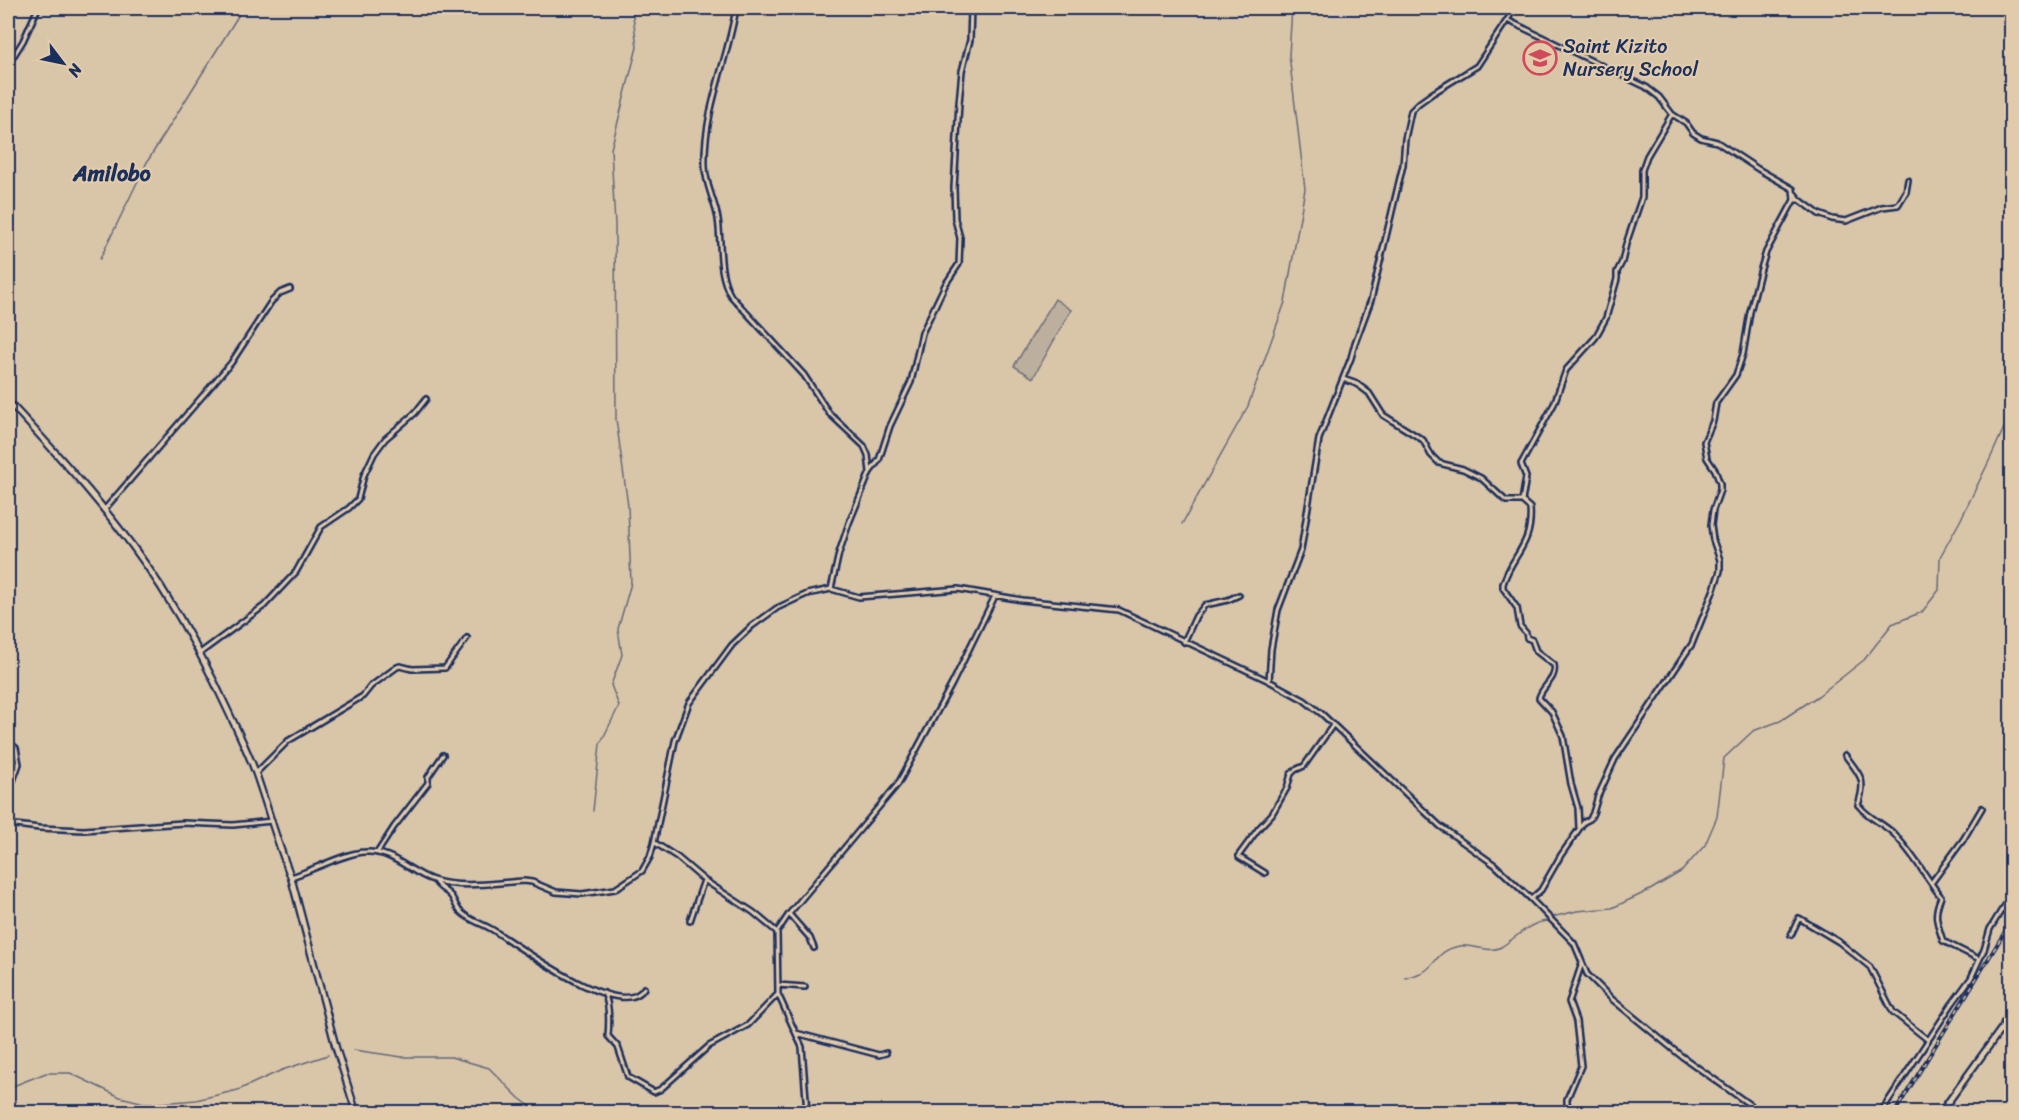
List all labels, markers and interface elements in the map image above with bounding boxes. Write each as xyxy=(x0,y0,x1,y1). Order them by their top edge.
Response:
place label: Saint Kizito Nursery School xyxy=(1563,29,1699,87)
north arrow xyxy=(33,33,93,93)
school or university icon: Saint Kizito Nursery School xyxy=(1522,40,1558,76)
text: N xyxy=(60,57,91,84)
district label: Amilobo xyxy=(72,154,151,193)

